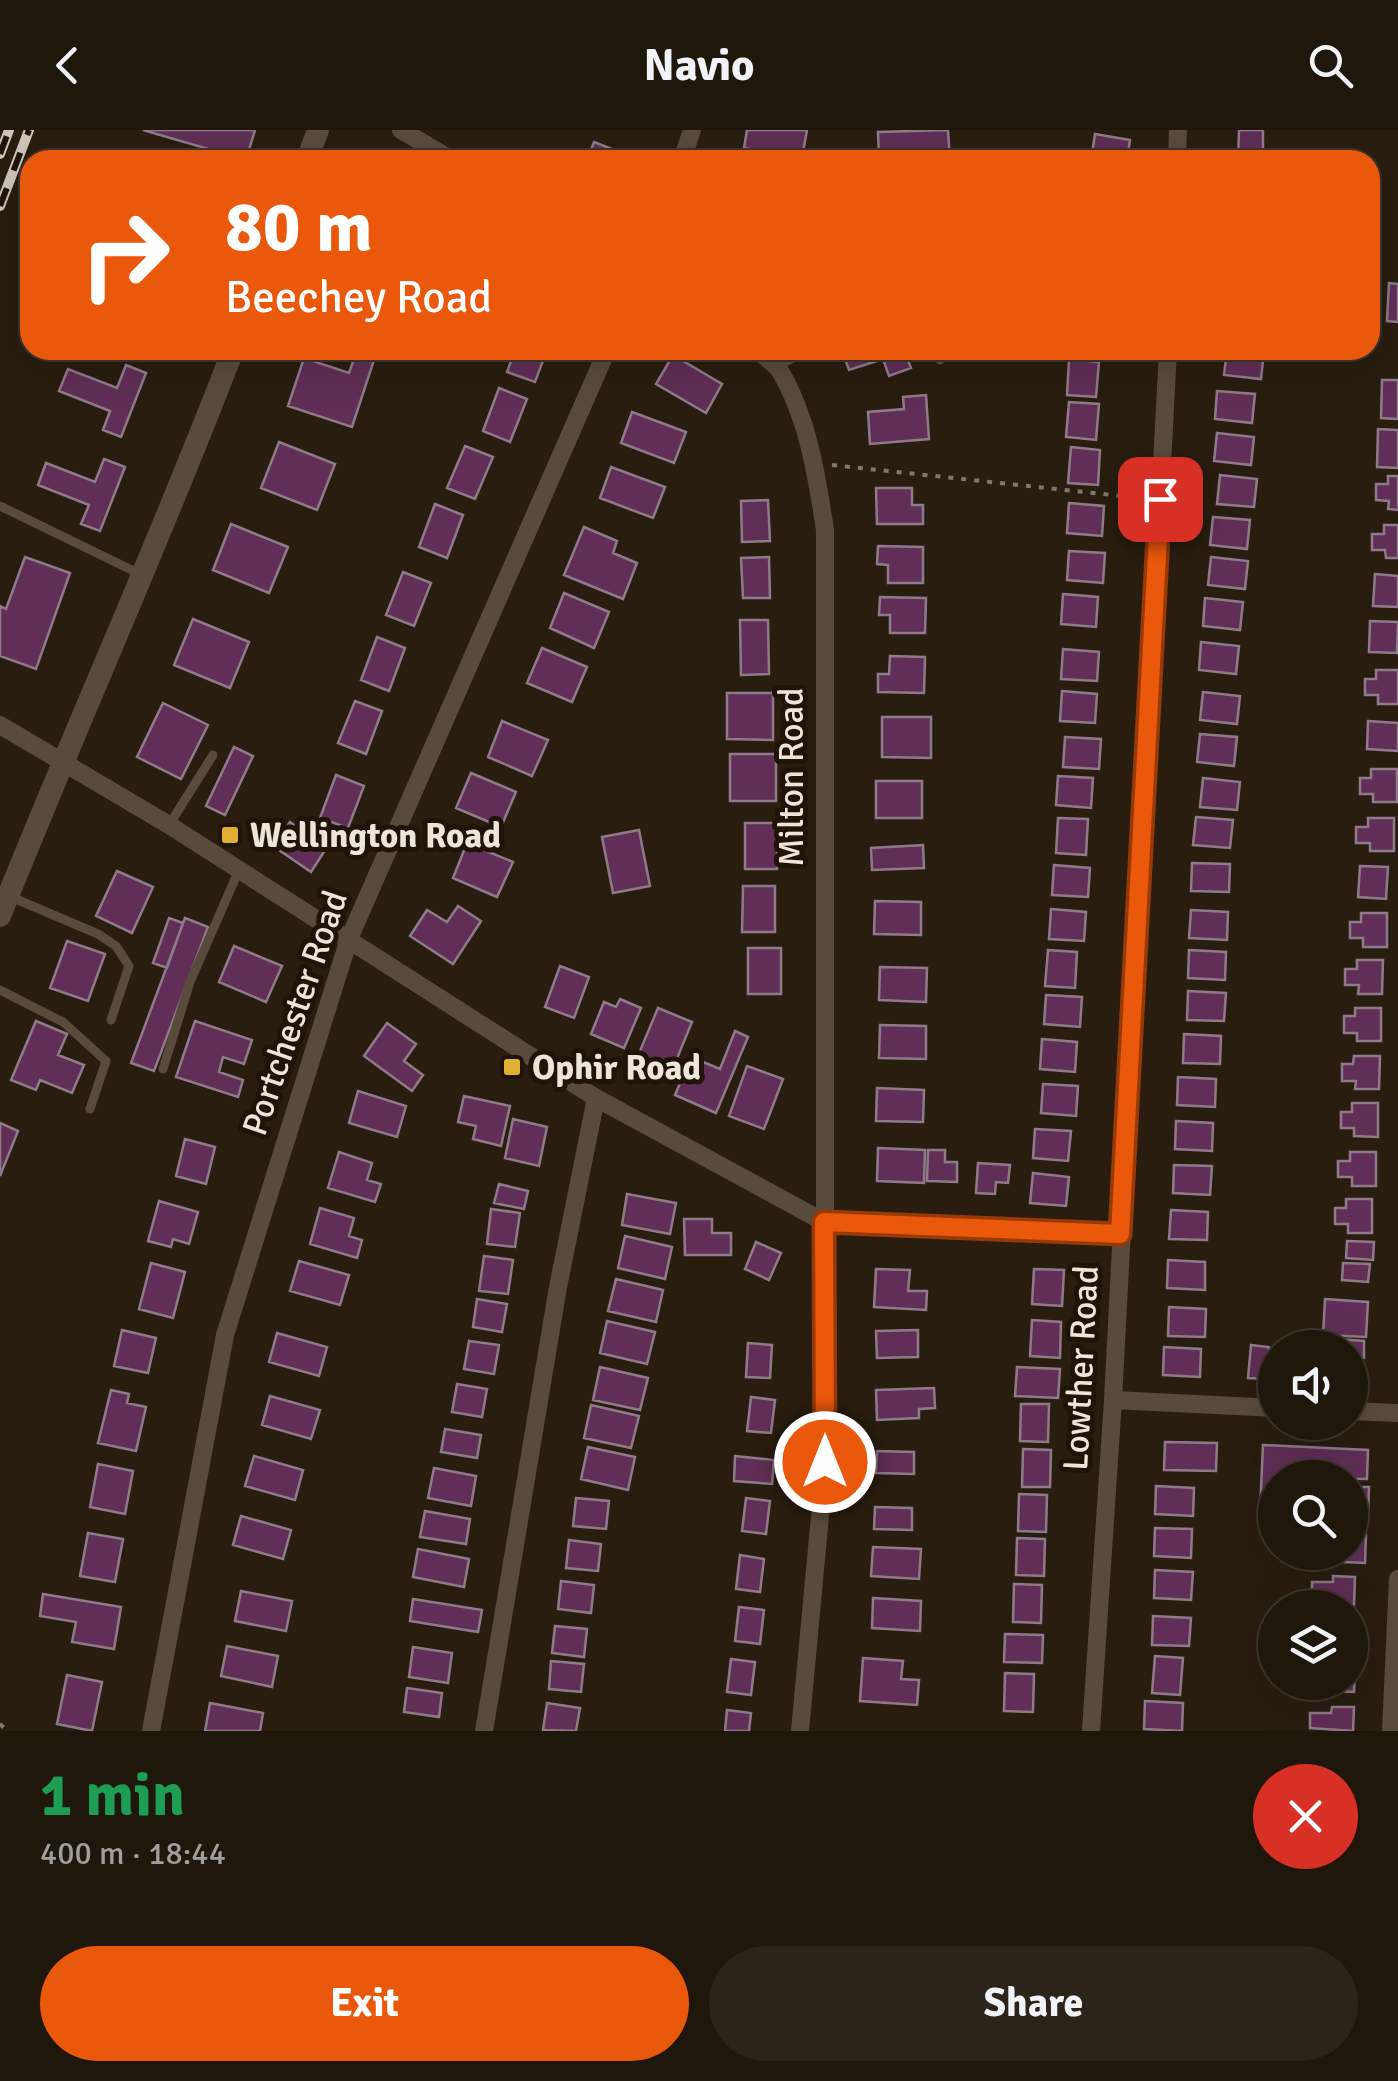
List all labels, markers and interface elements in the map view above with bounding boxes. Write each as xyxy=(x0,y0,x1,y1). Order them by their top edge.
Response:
icon: back xyxy=(40,38,95,93)
text: Navio xyxy=(643,38,755,93)
icon: search xyxy=(1303,38,1358,93)
text: 80 m xyxy=(225,184,373,270)
icon: right xyxy=(60,190,190,320)
text: Beechey Road xyxy=(225,270,492,325)
pin xyxy=(1118,457,1203,542)
icon: arrive xyxy=(1133,472,1188,527)
street label: Milton Road xyxy=(770,687,813,867)
place label: Wellington Road xyxy=(250,814,501,857)
marker: Wellington Road xyxy=(219,824,241,846)
street label: Portchester Road xyxy=(233,885,357,1141)
place label: Ophir Road xyxy=(532,1046,701,1089)
marker: Ophir Road xyxy=(501,1056,523,1078)
street label: Lowther Road xyxy=(1054,1264,1108,1472)
map controls xyxy=(1258,1330,1368,1700)
button: sound xyxy=(1258,1330,1368,1440)
position arrow xyxy=(773,1410,877,1514)
button: search xyxy=(1258,1460,1368,1570)
button: layers xyxy=(1258,1590,1368,1700)
text: 1 min xyxy=(40,1759,185,1833)
button: close xyxy=(1253,1764,1358,1869)
text: 400 m · 18:44 xyxy=(40,1834,226,1873)
button: Exit xyxy=(40,1946,689,2061)
button: Share xyxy=(709,1946,1358,2061)

